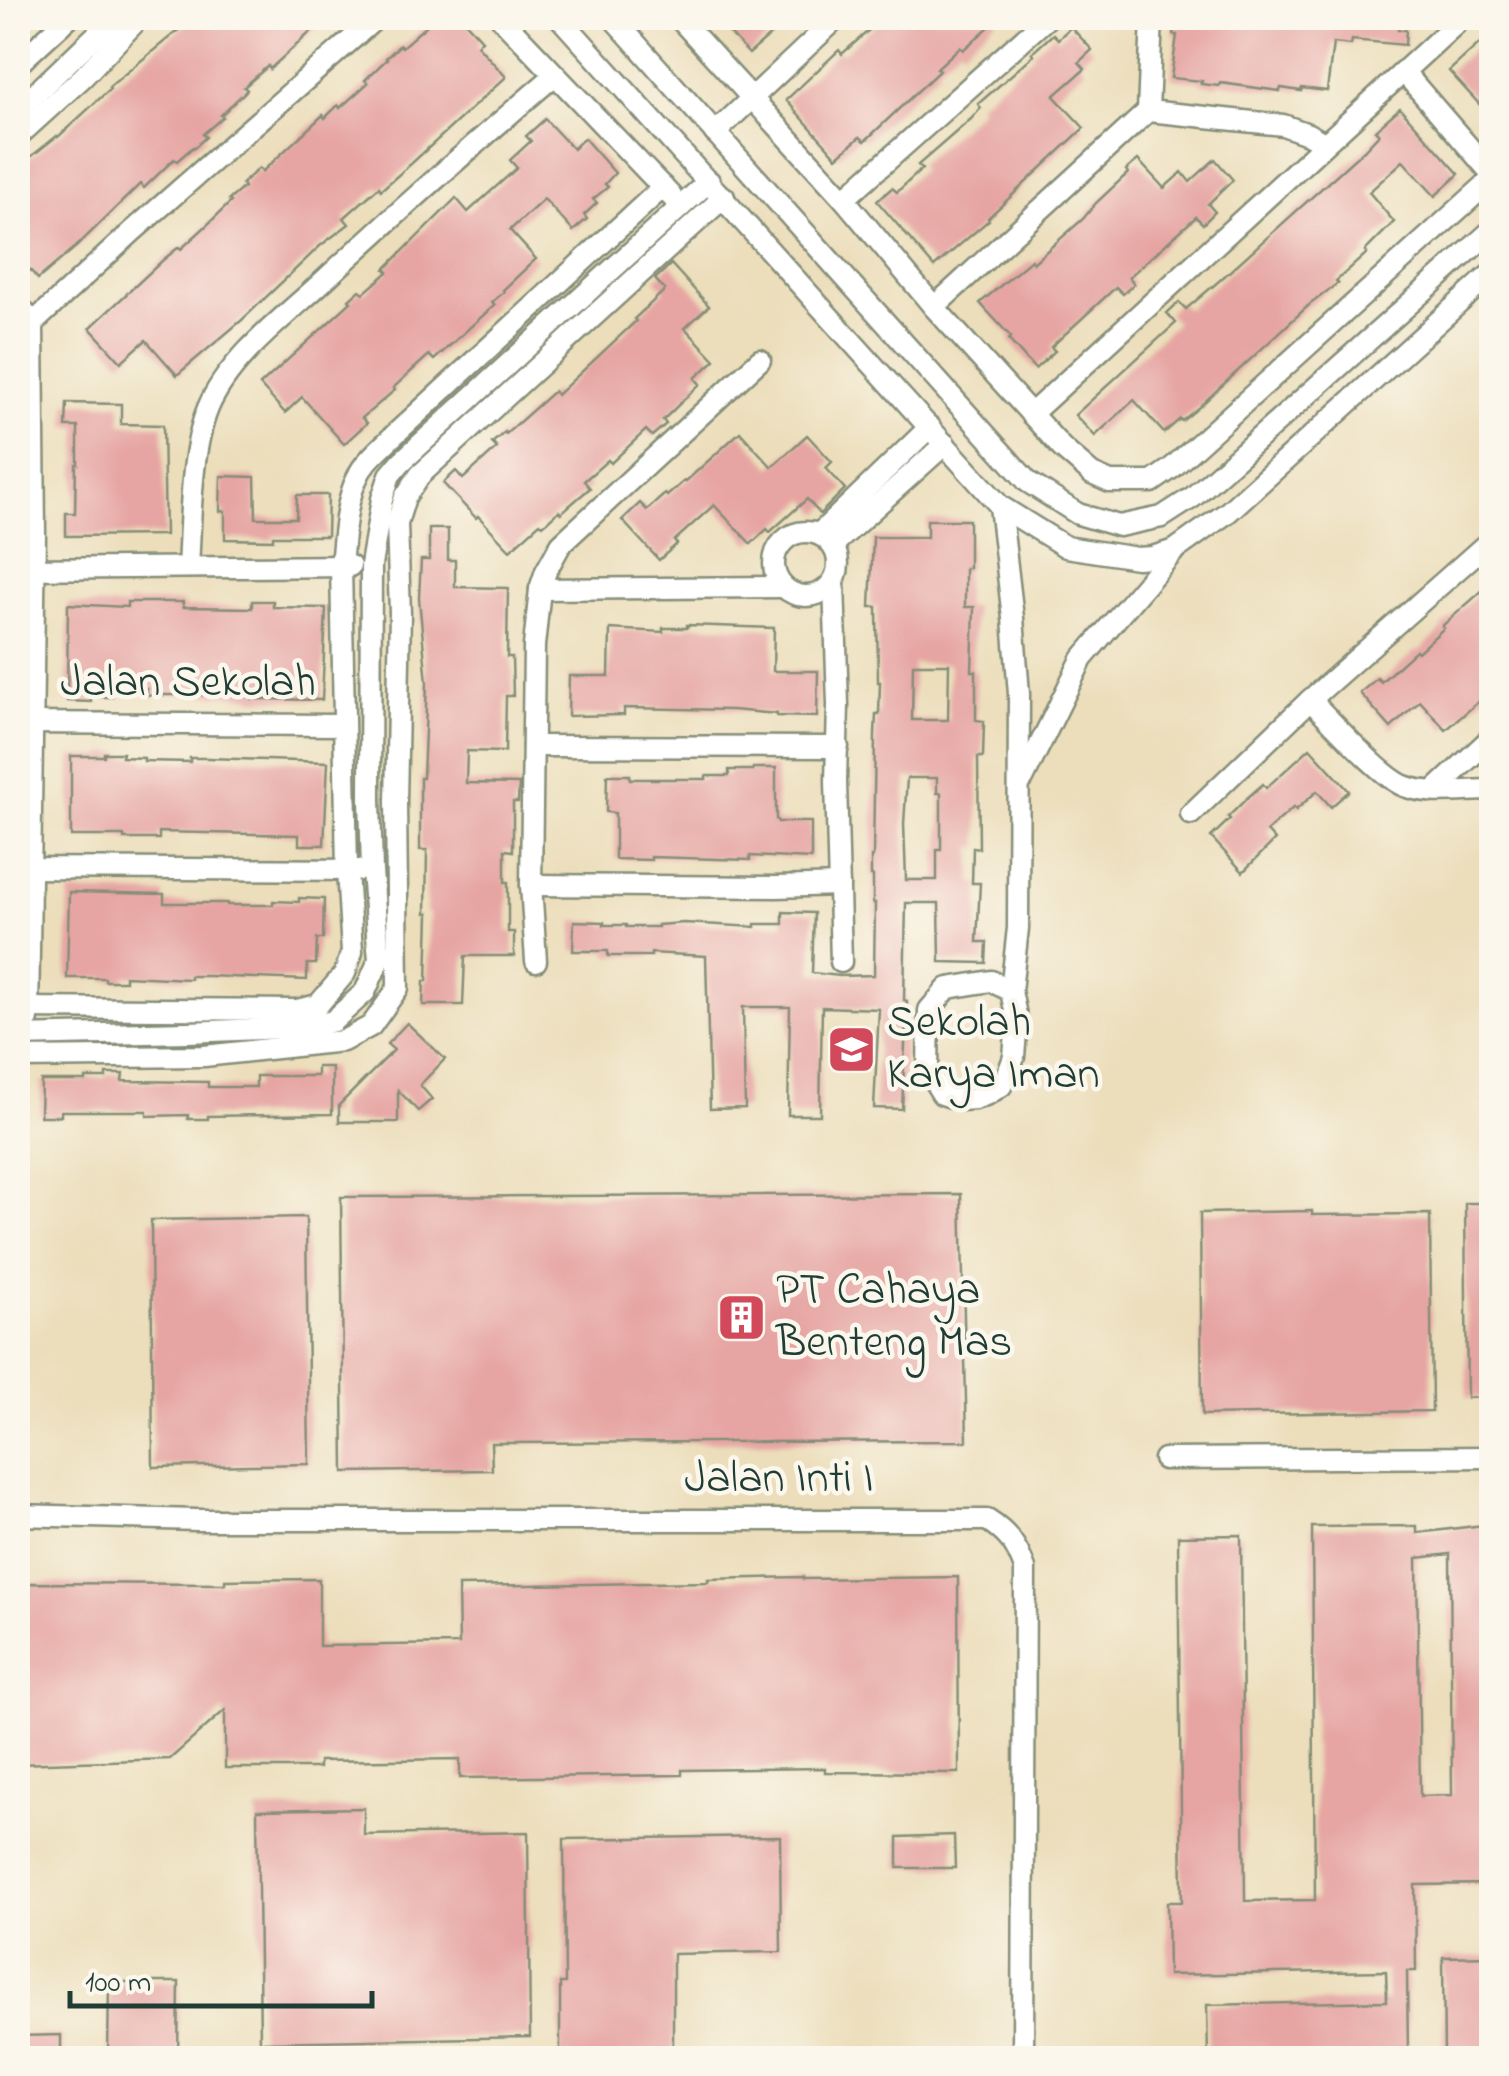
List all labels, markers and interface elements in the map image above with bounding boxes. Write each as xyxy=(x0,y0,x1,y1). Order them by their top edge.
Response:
street label: Jalan Sekolah xyxy=(60,651,316,717)
place label: Sekolah Karya Iman xyxy=(887,991,1100,1109)
school or university icon: Sekolah Karya Iman xyxy=(826,1024,878,1076)
place label: PT Cahaya Benteng Mas xyxy=(775,1259,1012,1378)
building icon: PT Cahaya Benteng Mas xyxy=(715,1292,767,1344)
street label: Jalan Inti I xyxy=(684,1447,874,1513)
scale bar xyxy=(70,1946,372,2008)
text: 100 m xyxy=(85,1962,151,2006)

